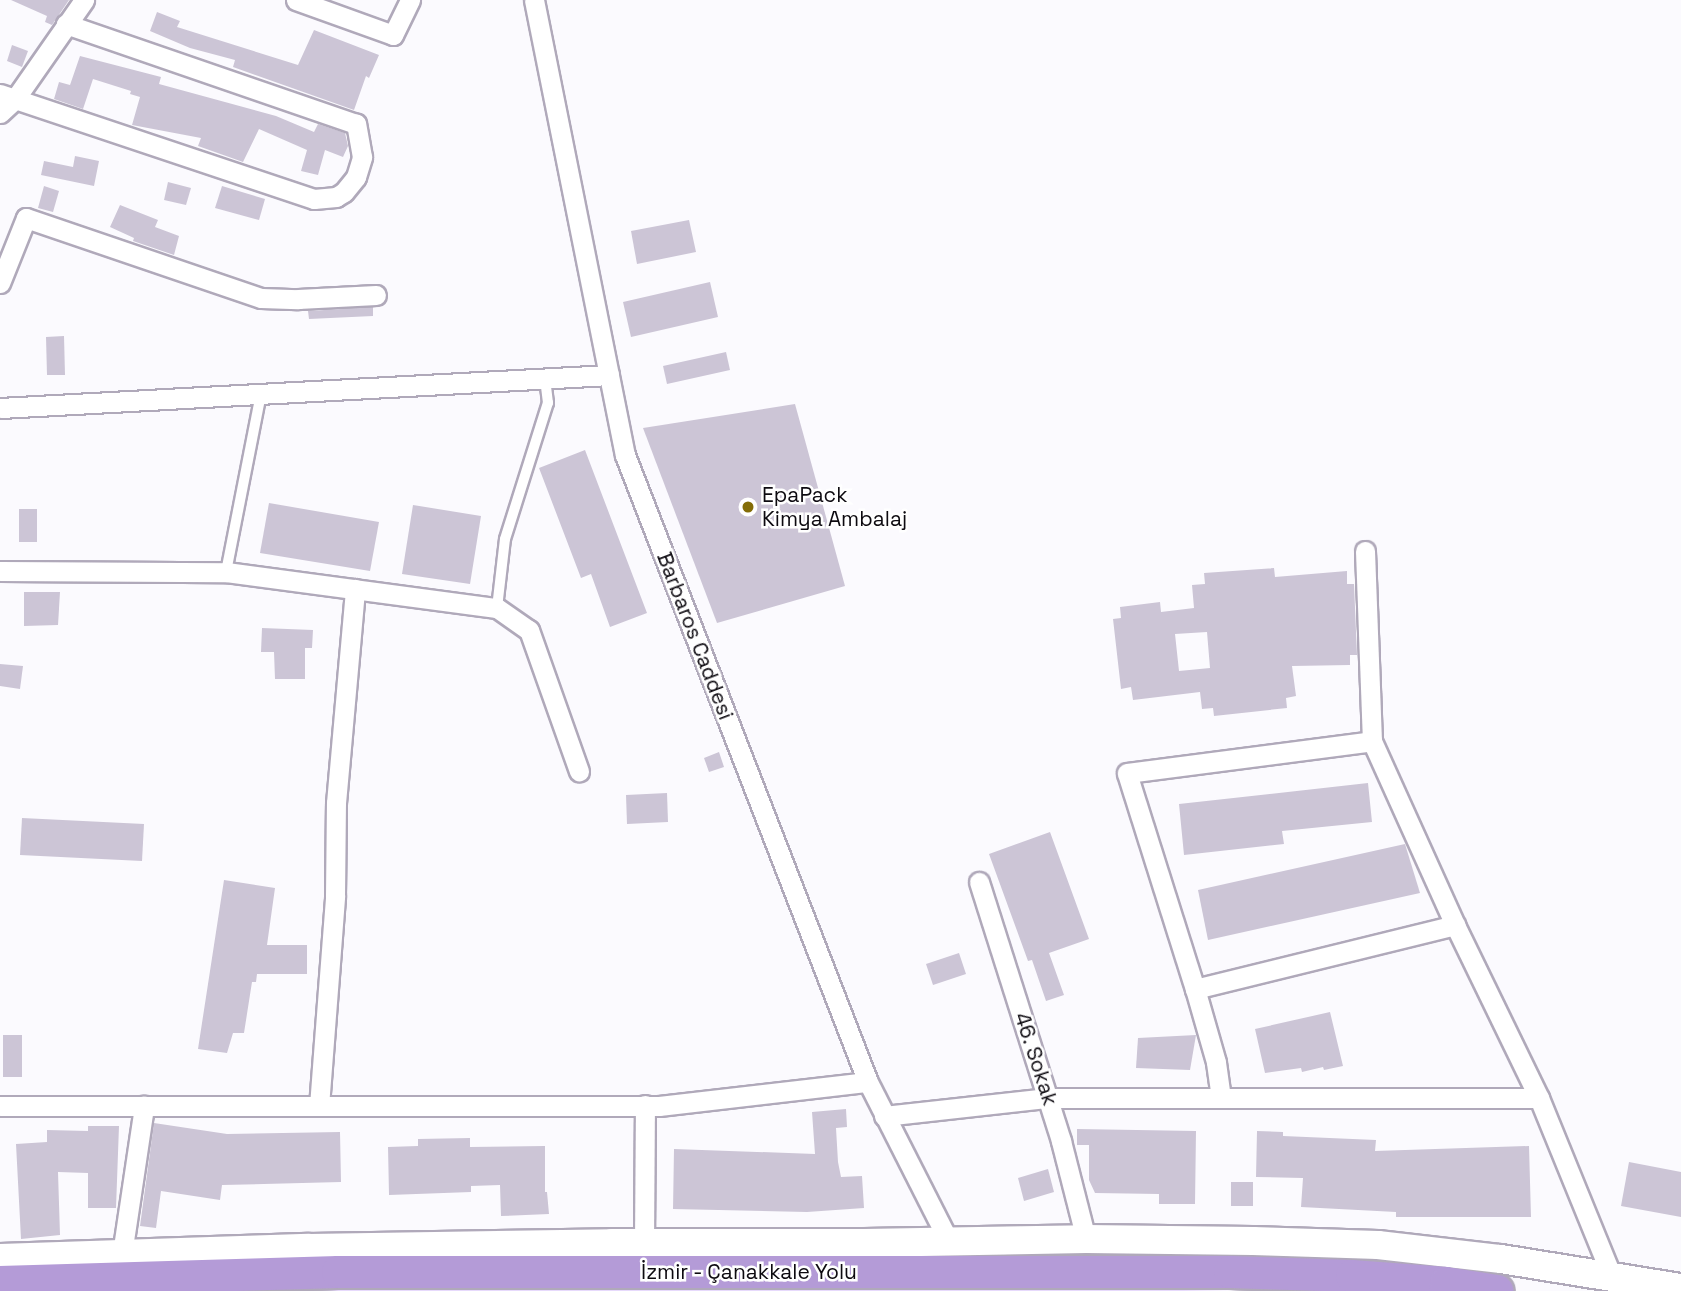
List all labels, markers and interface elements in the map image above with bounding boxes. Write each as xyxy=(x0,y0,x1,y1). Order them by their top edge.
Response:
place label: EpaPack Kimya Ambalaj xyxy=(762,482,907,532)
marker: EpaPack Kimya Ambalaj xyxy=(740,499,756,515)
street label: Barbaros Caddesi xyxy=(651,549,739,723)
street label: 46. Sokak xyxy=(1009,1009,1063,1109)
street label: İzmir - Çanakkale Yolu xyxy=(640,1259,858,1285)

